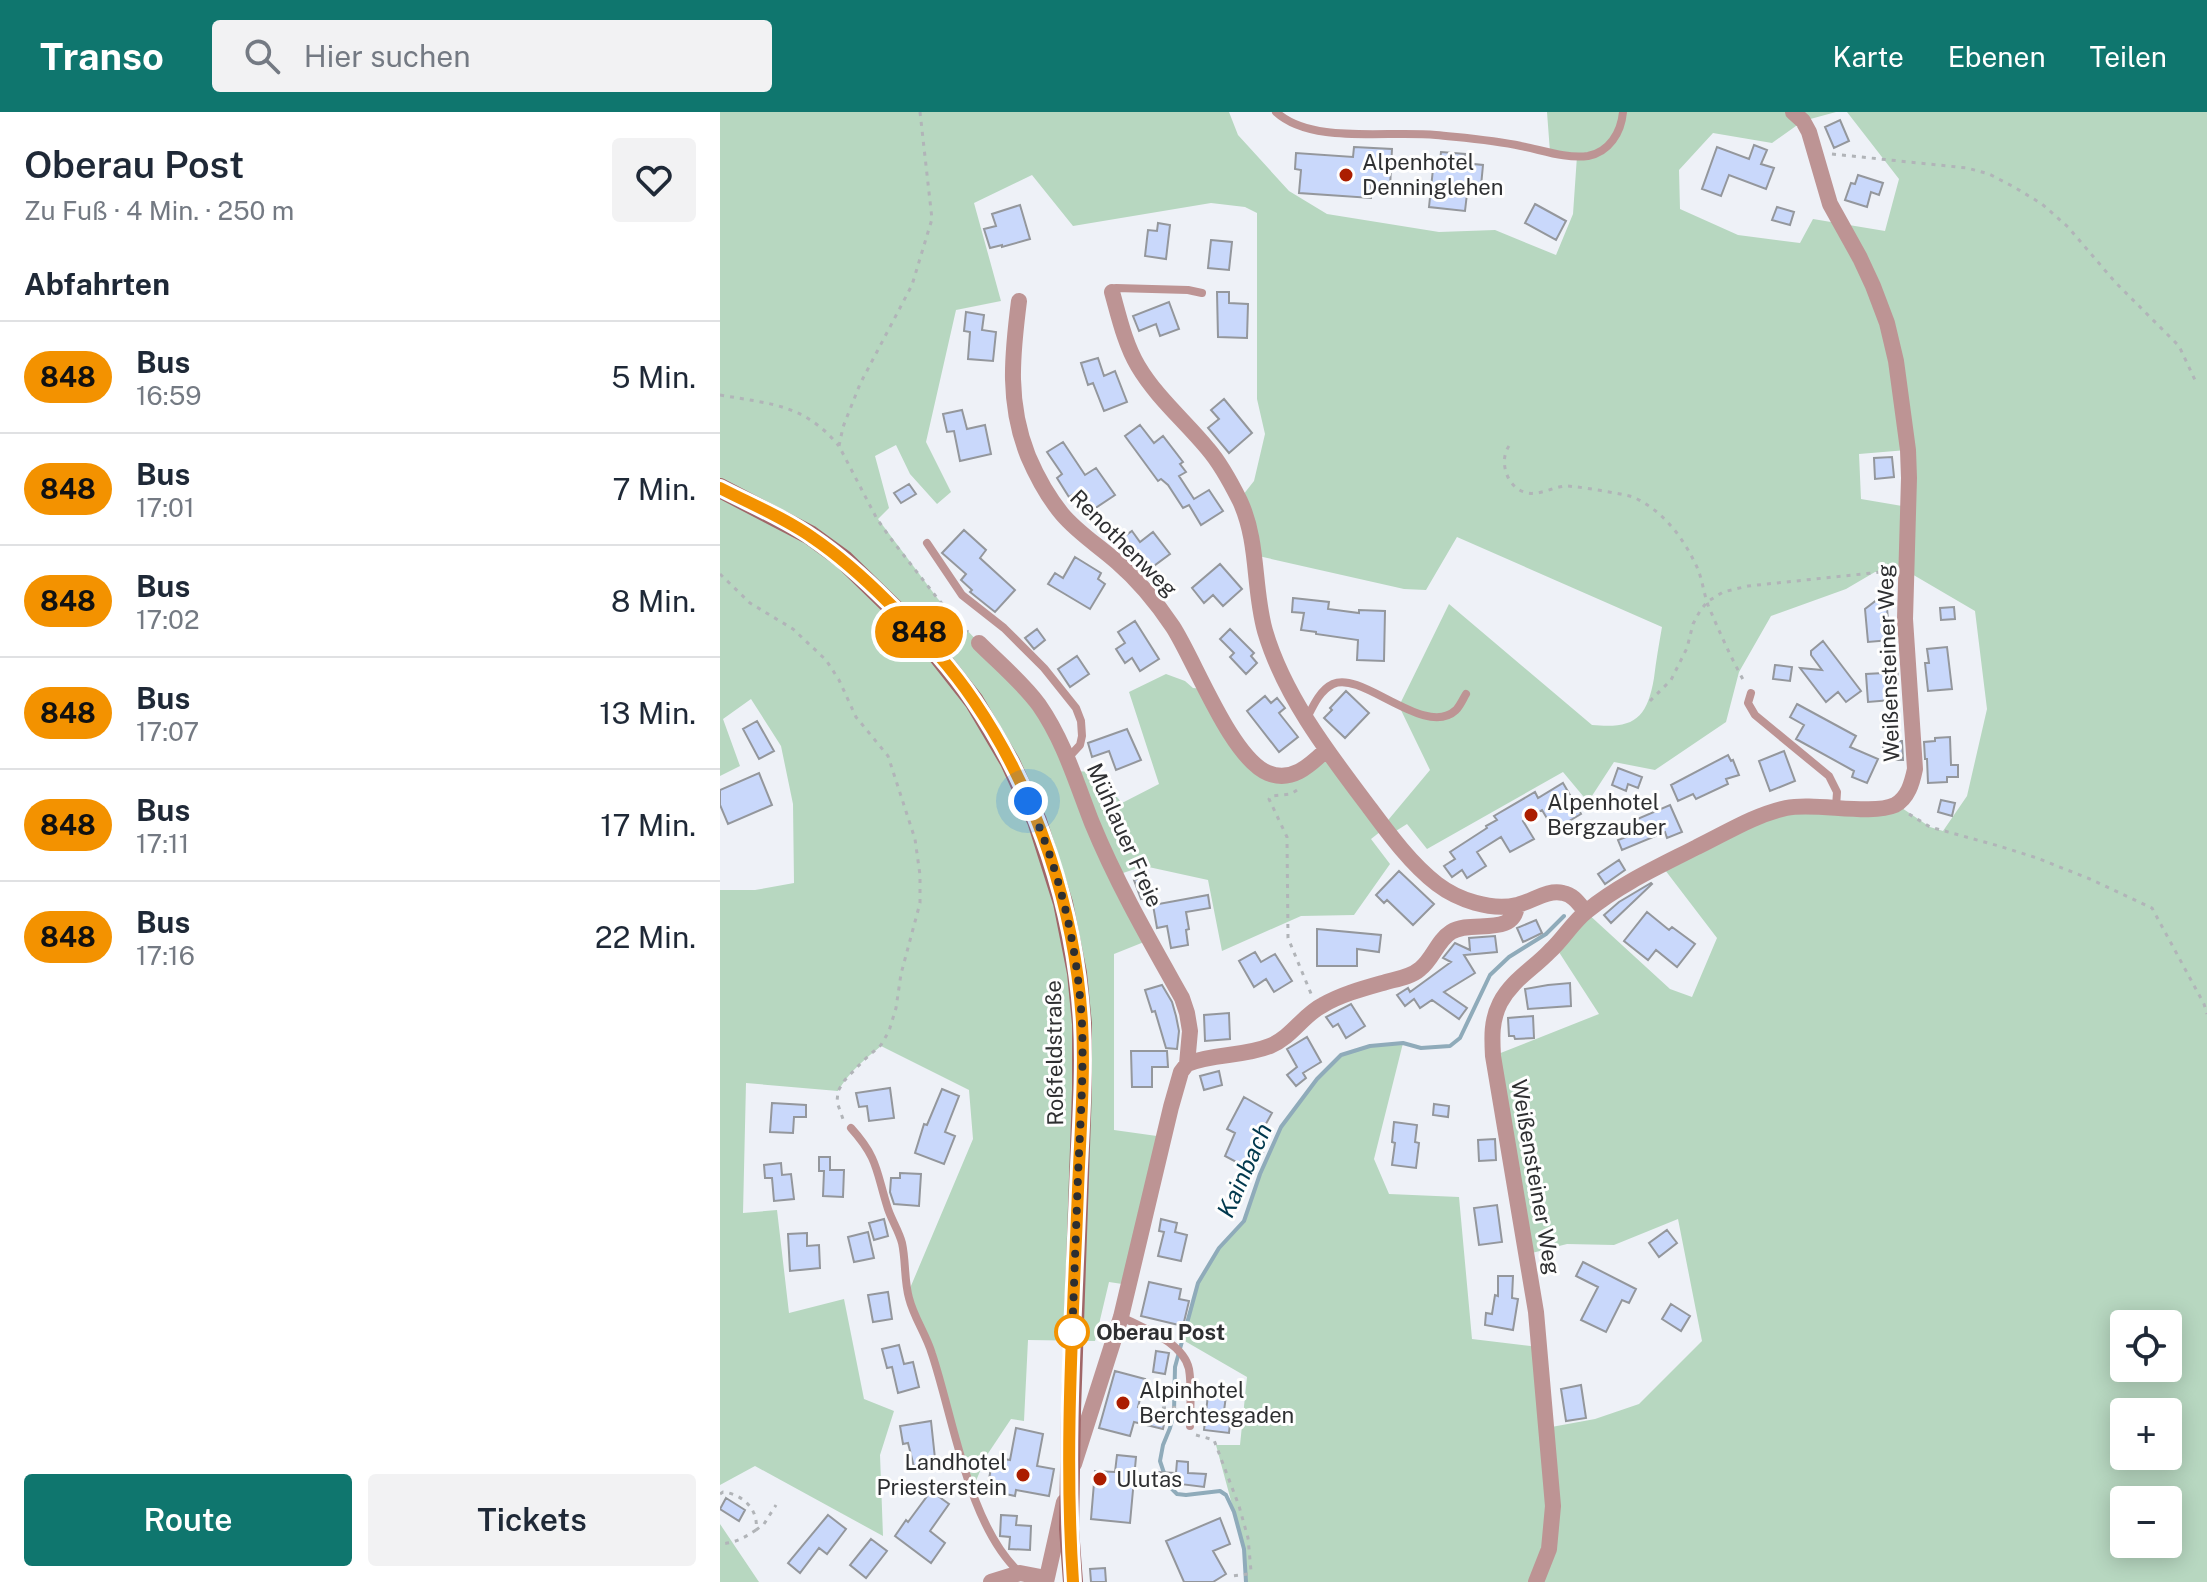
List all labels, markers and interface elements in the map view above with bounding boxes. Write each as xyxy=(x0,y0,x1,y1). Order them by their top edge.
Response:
search box xyxy=(212,20,772,92)
text: Transo xyxy=(40,34,164,79)
icon: search xyxy=(240,34,284,78)
text: Hier suchen xyxy=(304,38,471,74)
text: Karte xyxy=(1833,40,1904,73)
text: Ebenen xyxy=(1948,40,2046,73)
text: Teilen xyxy=(2090,40,2167,73)
button: heart xyxy=(612,138,696,222)
text: Oberau Post xyxy=(24,142,244,187)
place label: Alpenhotel Denninglehen xyxy=(1362,149,1504,200)
marker: Alpenhotel Denninglehen xyxy=(1337,166,1355,184)
text: Zu Fuß · 4 Min. · 250 m xyxy=(24,195,294,226)
text: Abfahrten xyxy=(24,266,170,302)
text: Bus xyxy=(136,344,190,380)
text: 5 Min. xyxy=(611,359,696,395)
text: 848 xyxy=(40,360,96,393)
text: 16:59 xyxy=(136,380,202,411)
text: Bus xyxy=(136,456,190,492)
text: 7 Min. xyxy=(612,471,696,507)
text: 848 xyxy=(40,472,96,505)
street label: Renothenweg xyxy=(1065,484,1183,602)
text: 17:01 xyxy=(136,492,195,523)
street label: Weißensteiner Weg xyxy=(1872,564,1904,762)
text: Bus xyxy=(136,568,190,604)
text: 8 Min. xyxy=(611,583,696,619)
text: 848 xyxy=(40,584,96,617)
text: 17:02 xyxy=(136,604,199,635)
line badge: 848 xyxy=(873,606,965,658)
text: 848 xyxy=(891,615,947,648)
text: Bus xyxy=(136,680,190,716)
text: 13 Min. xyxy=(599,695,696,731)
text: 848 xyxy=(40,696,96,729)
text: 17:07 xyxy=(136,716,199,747)
street label: Mühlauer Freie xyxy=(1082,759,1168,911)
your location xyxy=(1008,781,1048,821)
place label: Alpenhotel Bergzauber xyxy=(1547,789,1666,840)
text: Bus xyxy=(136,792,190,828)
marker: Alpenhotel Bergzauber xyxy=(1522,806,1540,824)
text: 17 Min. xyxy=(600,807,696,843)
text: 848 xyxy=(40,808,96,841)
text: 17:11 xyxy=(136,828,189,859)
text: Bus xyxy=(136,904,190,940)
text: 22 Min. xyxy=(595,919,696,955)
text: 848 xyxy=(40,920,96,953)
text: 17:16 xyxy=(136,940,195,971)
street label: Roßfeldstraße xyxy=(1040,980,1068,1126)
street label: Weißensteiner Weg xyxy=(1506,1077,1566,1277)
water label: Kainbach xyxy=(1211,1119,1277,1221)
map controls xyxy=(2110,1310,2182,1558)
button: locate xyxy=(2110,1310,2182,1382)
marker: Oberau Post xyxy=(1055,1315,1089,1349)
place label: Oberau Post xyxy=(1096,1319,1225,1345)
place label: Alpinhotel Berchtesgaden xyxy=(1139,1377,1294,1428)
marker: Alpinhotel Berchtesgaden xyxy=(1114,1394,1132,1412)
button: + xyxy=(2110,1398,2182,1470)
place label: Landhotel Priesterstein xyxy=(877,1449,1007,1500)
marker: Landhotel Priesterstein xyxy=(1014,1466,1032,1484)
place label: Ulutas xyxy=(1116,1466,1182,1492)
marker: Ulutas xyxy=(1091,1470,1109,1488)
button: Route xyxy=(24,1474,352,1566)
button: Tickets xyxy=(368,1474,696,1566)
button: − xyxy=(2110,1486,2182,1558)

